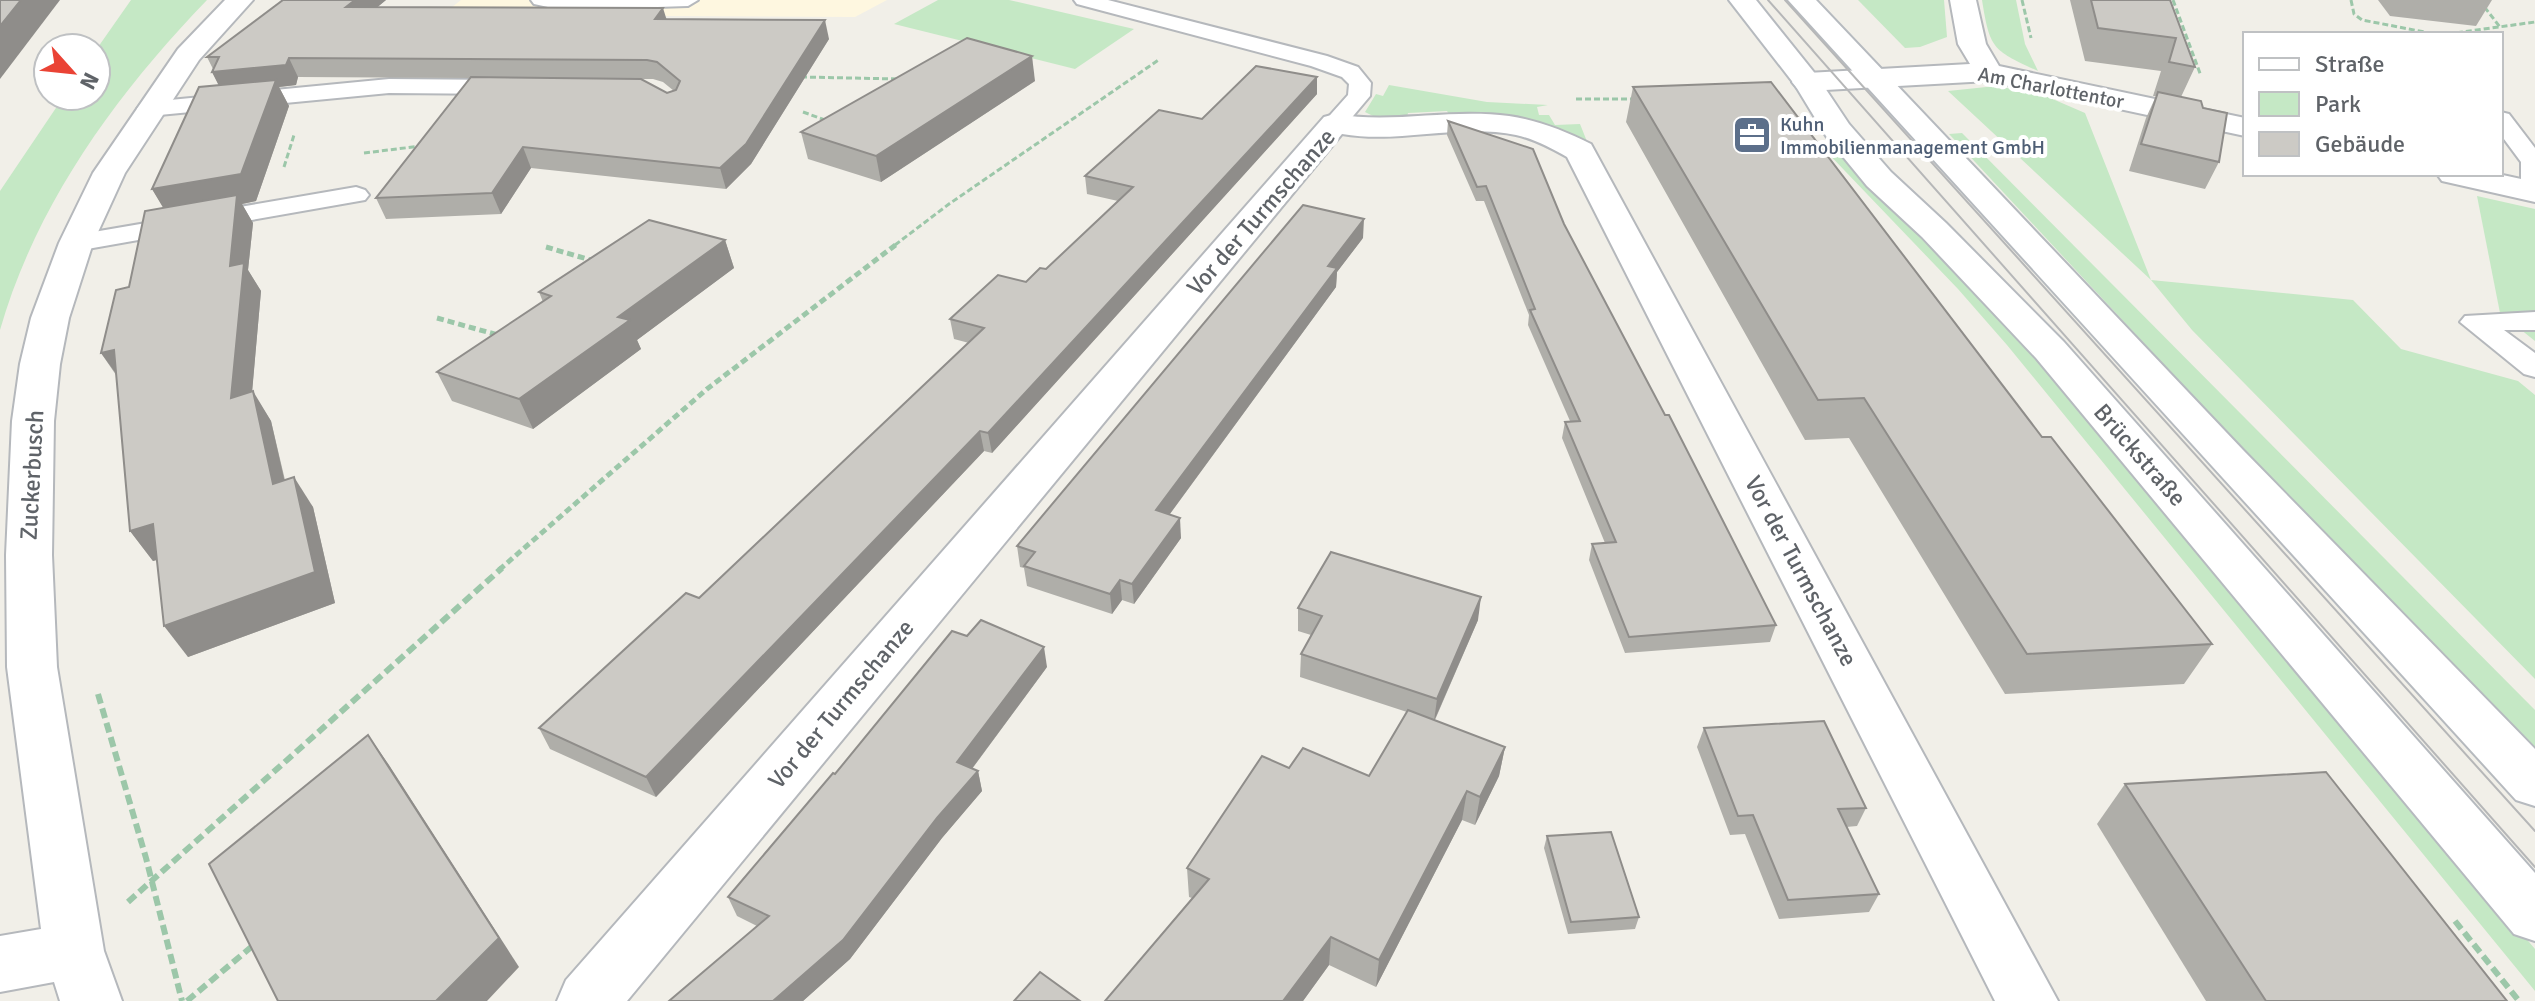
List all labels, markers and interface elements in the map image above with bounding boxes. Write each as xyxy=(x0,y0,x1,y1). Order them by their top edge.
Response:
north arrow xyxy=(32,32,112,112)
legend xyxy=(2243,32,2503,176)
text: Straße xyxy=(2315,49,2385,79)
street label: Am Charlottentor xyxy=(1976,62,2127,115)
text: N xyxy=(74,68,105,94)
text: Park xyxy=(2315,89,2361,119)
place label: Kuhn Immobilienmanagement GmbH xyxy=(1780,112,2045,160)
office icon: Kuhn Immobilienmanagement GmbH xyxy=(1731,114,1773,156)
street label: Vor der Turmschanze xyxy=(1180,122,1342,302)
text: Gebäude xyxy=(2315,129,2405,159)
street label: Brückstraße xyxy=(2087,398,2193,512)
street label: Zuckerbusch xyxy=(14,409,50,541)
street label: Vor der Turmschanze xyxy=(1738,471,1864,671)
street label: Vor der Turmschanze xyxy=(762,613,920,795)

